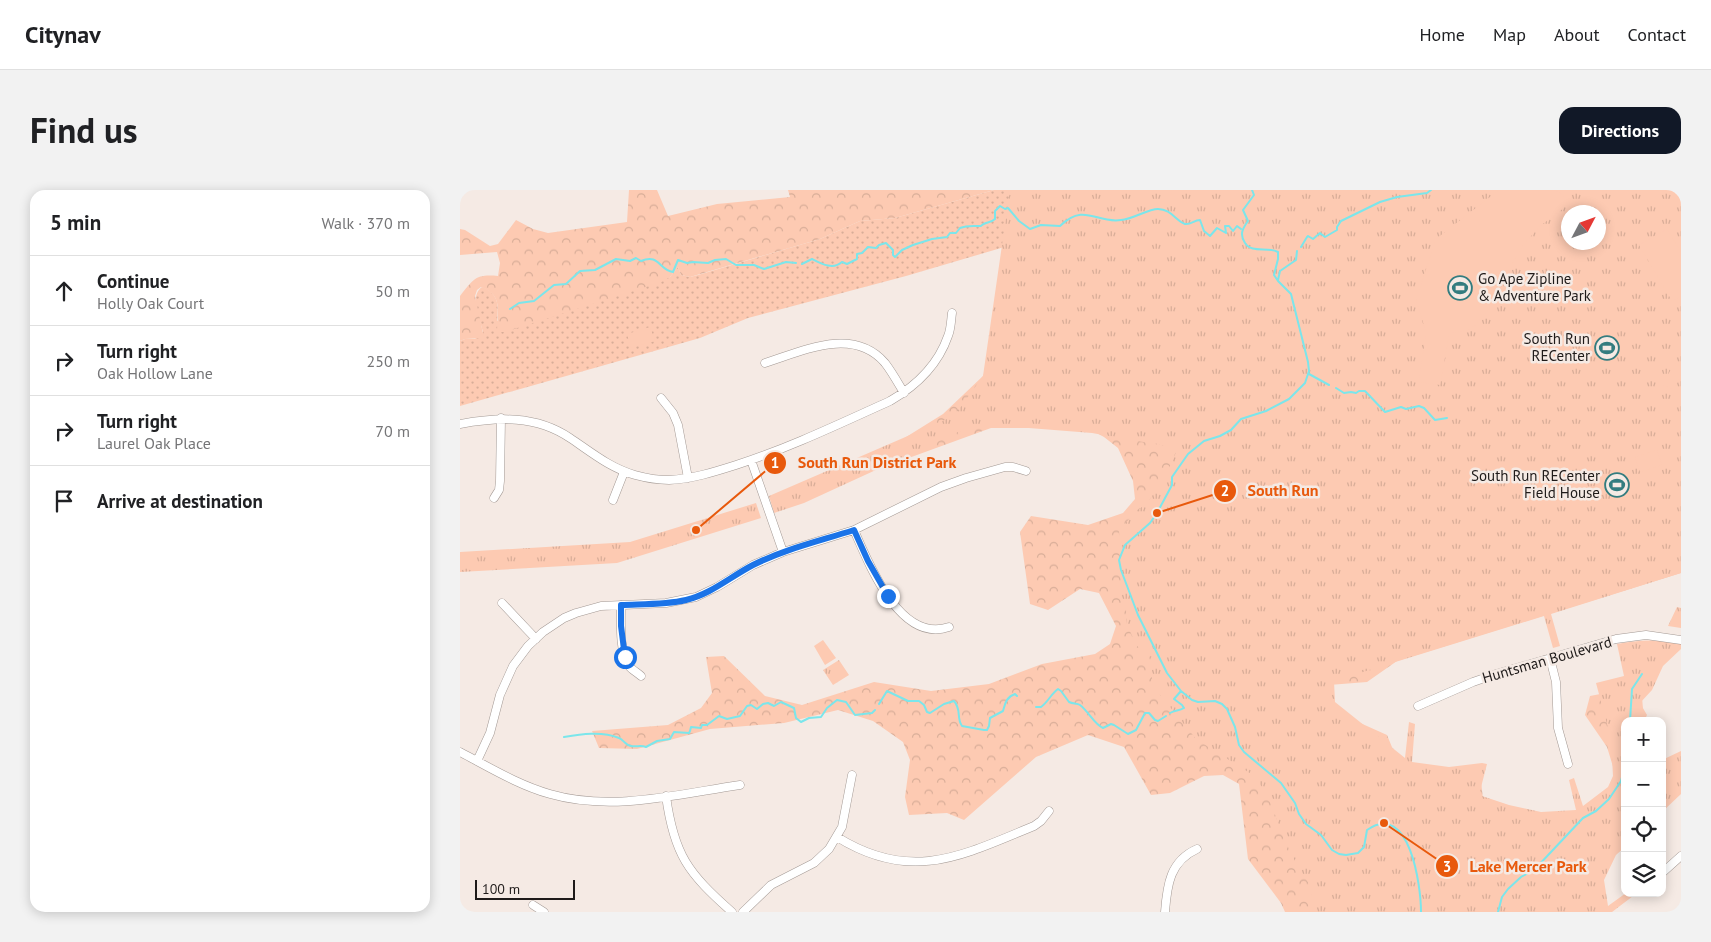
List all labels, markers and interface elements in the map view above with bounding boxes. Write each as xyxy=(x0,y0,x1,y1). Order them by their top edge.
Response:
text: Citynav xyxy=(25,19,101,50)
text: Home xyxy=(1419,23,1465,46)
text: Map xyxy=(1493,23,1526,46)
text: About xyxy=(1554,23,1600,46)
text: Contact xyxy=(1628,23,1686,46)
text: Find us xyxy=(30,107,138,153)
button: Directions xyxy=(1559,107,1681,154)
north arrow xyxy=(1561,205,1606,250)
text: 5 min xyxy=(50,209,101,236)
text: Walk · 370 m xyxy=(321,213,410,233)
text: Continue xyxy=(97,269,169,293)
place label: Go Ape Zipline & Adventure Park xyxy=(1478,269,1592,305)
sports icon: Go Ape Zipline & Adventure Park xyxy=(1447,275,1473,301)
icon: ahead xyxy=(50,277,78,305)
text: 50 m xyxy=(375,281,410,301)
text: Holly Oak Court xyxy=(97,293,204,313)
place label: South Run RECenter xyxy=(1524,329,1590,365)
sports icon: South Run RECenter xyxy=(1594,335,1620,361)
text: Turn right xyxy=(97,339,177,363)
icon: right xyxy=(50,347,78,375)
text: 250 m xyxy=(367,351,410,371)
text: Oak Hollow Lane xyxy=(97,363,213,383)
text: Turn right xyxy=(97,409,177,433)
icon: right xyxy=(50,417,78,445)
text: 70 m xyxy=(375,421,410,441)
text: Laurel Oak Place xyxy=(97,433,211,453)
callout: South Run District Park xyxy=(763,447,966,478)
text: South Run District Park xyxy=(798,452,956,472)
text: 1 xyxy=(771,453,779,472)
place label: South Run RECenter Field House xyxy=(1471,466,1600,502)
sports icon: South Run RECenter Field House xyxy=(1604,472,1630,498)
callout: South Run xyxy=(1213,475,1329,506)
text: South Run xyxy=(1248,480,1319,500)
text: 2 xyxy=(1221,481,1229,500)
icon: arrive xyxy=(50,487,78,515)
text: Arrive at destination xyxy=(97,489,263,513)
route end xyxy=(877,585,900,608)
street label: Huntsman Boulevard xyxy=(1480,632,1614,687)
route start xyxy=(614,646,637,669)
map controls xyxy=(1621,717,1666,897)
button: + xyxy=(1621,717,1666,762)
button: − xyxy=(1621,762,1666,807)
button: locate xyxy=(1621,807,1666,852)
callout: Lake Mercer Park xyxy=(1434,851,1596,882)
button: layers xyxy=(1621,852,1666,897)
text: Lake Mercer Park xyxy=(1469,856,1587,876)
text: 3 xyxy=(1443,857,1451,876)
scale bar xyxy=(475,877,575,900)
text: 100 m xyxy=(482,880,520,898)

